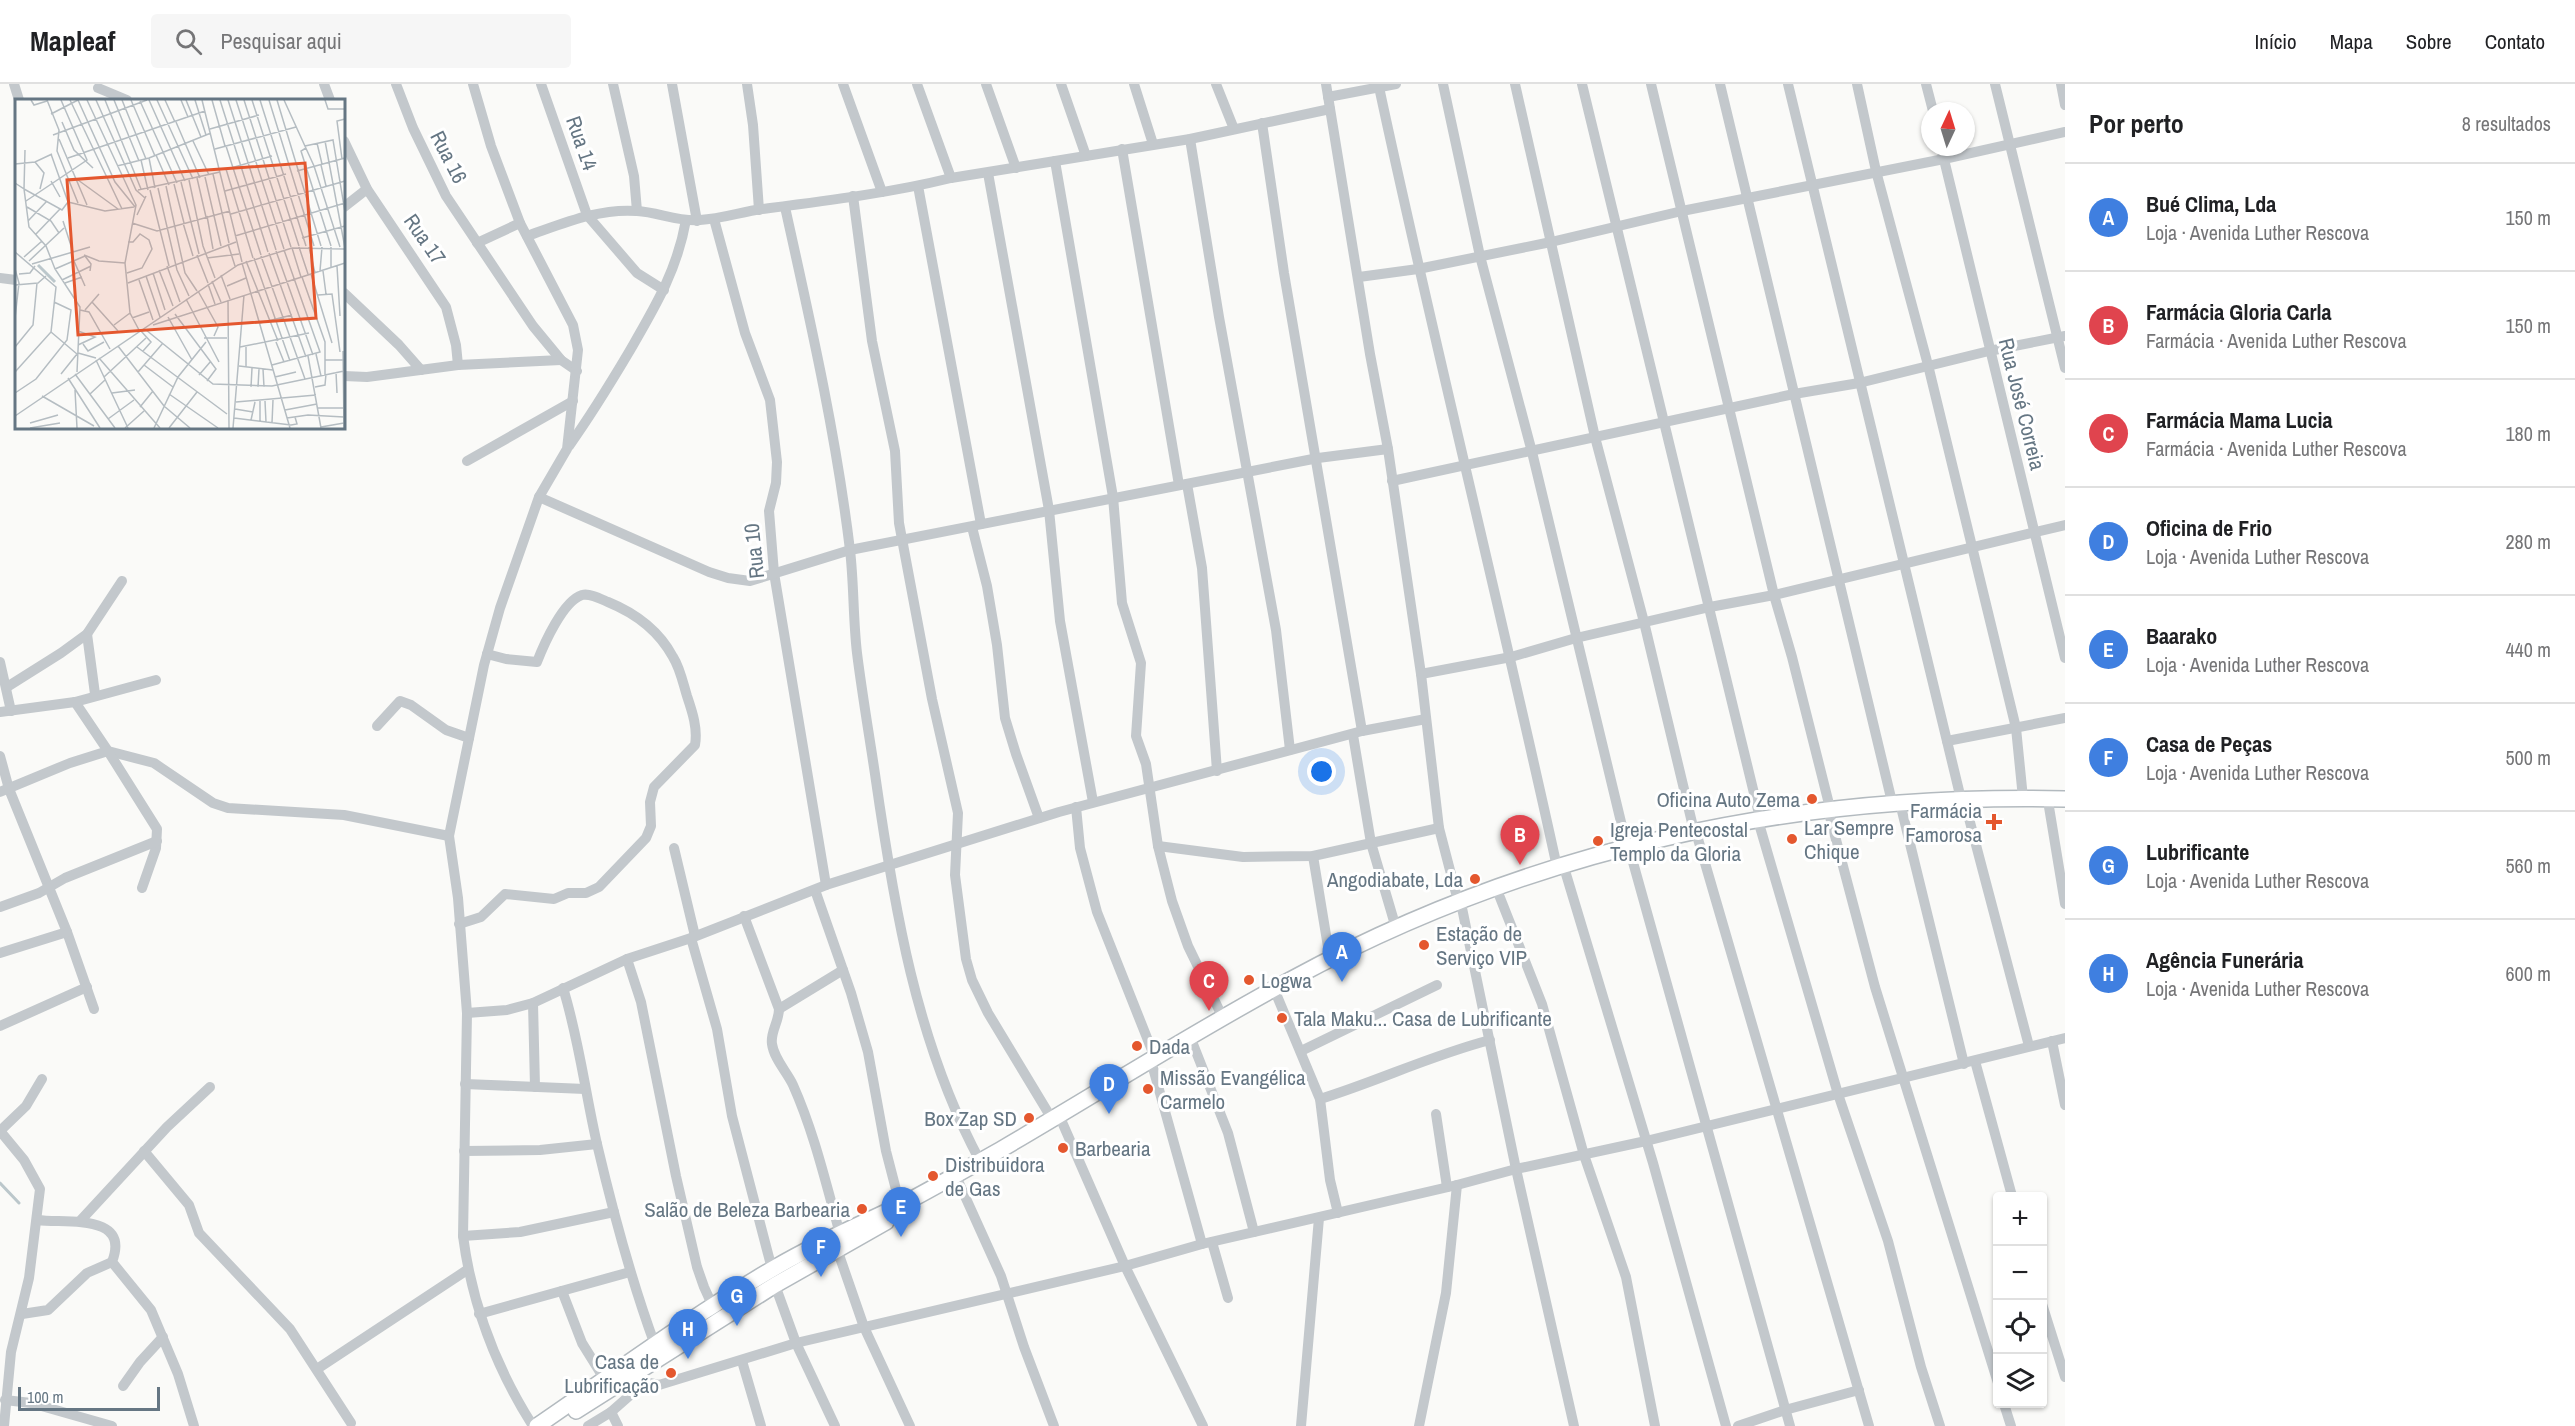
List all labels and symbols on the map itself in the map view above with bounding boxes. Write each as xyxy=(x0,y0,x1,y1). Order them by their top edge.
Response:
inset map xyxy=(15,99,345,429)
north arrow xyxy=(1921,102,1975,156)
street label: Rua 14 xyxy=(559,112,605,174)
street label: Rua 16 xyxy=(423,126,475,188)
street label: Rua 17 xyxy=(397,208,453,270)
street label: Rua José Correia xyxy=(1992,335,2052,473)
street label: Rua 10 xyxy=(737,522,771,580)
your location xyxy=(1307,757,1336,786)
place label: Oficina Auto Zema xyxy=(1656,785,1800,814)
marker: Oficina Auto Zema xyxy=(1805,792,1819,806)
place label: Farmácia Famorosa xyxy=(1905,796,1982,849)
place label: Lar Sempre Chique xyxy=(1804,813,1894,866)
place label: Igreja Pentecostal Templo da Gloria xyxy=(1610,815,1748,868)
marker: Farmácia Famorosa xyxy=(1987,815,2001,829)
pin: B xyxy=(1500,816,1540,865)
marker: Lar Sempre Chique xyxy=(1785,832,1799,846)
marker: Igreja Pentecostal Templo da Gloria xyxy=(1591,834,1605,848)
place label: Angodiabate, Lda xyxy=(1326,865,1463,894)
marker: Angodiabate, Lda xyxy=(1468,872,1482,886)
place label: Estação de Serviço VIP xyxy=(1436,919,1527,972)
pin: A xyxy=(1322,932,1362,982)
marker: Estação de Serviço VIP xyxy=(1417,938,1431,952)
pin: C xyxy=(1190,962,1228,1011)
place label: Logwa xyxy=(1261,966,1312,995)
marker: Logwa xyxy=(1242,973,1256,987)
place label: Tala Maku... Casa de Lubrificante xyxy=(1294,1004,1552,1033)
marker: Tala Maku... Casa de Lubrificante xyxy=(1275,1011,1289,1025)
place label: Dada xyxy=(1149,1032,1191,1061)
marker: Dada xyxy=(1130,1039,1144,1053)
place label: Missão Evangélica Carmelo xyxy=(1160,1063,1306,1116)
pin: D xyxy=(1090,1064,1128,1114)
marker: Missão Evangélica Carmelo xyxy=(1141,1082,1155,1096)
place label: Box Zap SD xyxy=(924,1104,1017,1133)
marker: Box Zap SD xyxy=(1022,1111,1036,1125)
place label: Barbearia xyxy=(1075,1134,1151,1163)
marker: Barbearia xyxy=(1056,1141,1070,1155)
place label: Distribuidora de Gas xyxy=(945,1150,1045,1203)
marker: Distribuidora de Gas xyxy=(926,1169,940,1183)
pin: E xyxy=(882,1188,920,1237)
place label: Salão de Beleza Barbearia xyxy=(644,1195,850,1224)
marker: Salão de Beleza Barbearia xyxy=(855,1202,869,1216)
pin: F xyxy=(802,1228,840,1277)
pin: G xyxy=(718,1276,756,1326)
pin: H xyxy=(668,1310,708,1359)
place label: Casa de Lubrificação xyxy=(564,1347,659,1400)
marker: Casa de Lubrificação xyxy=(664,1366,678,1380)
scale bar xyxy=(18,1384,160,1412)

